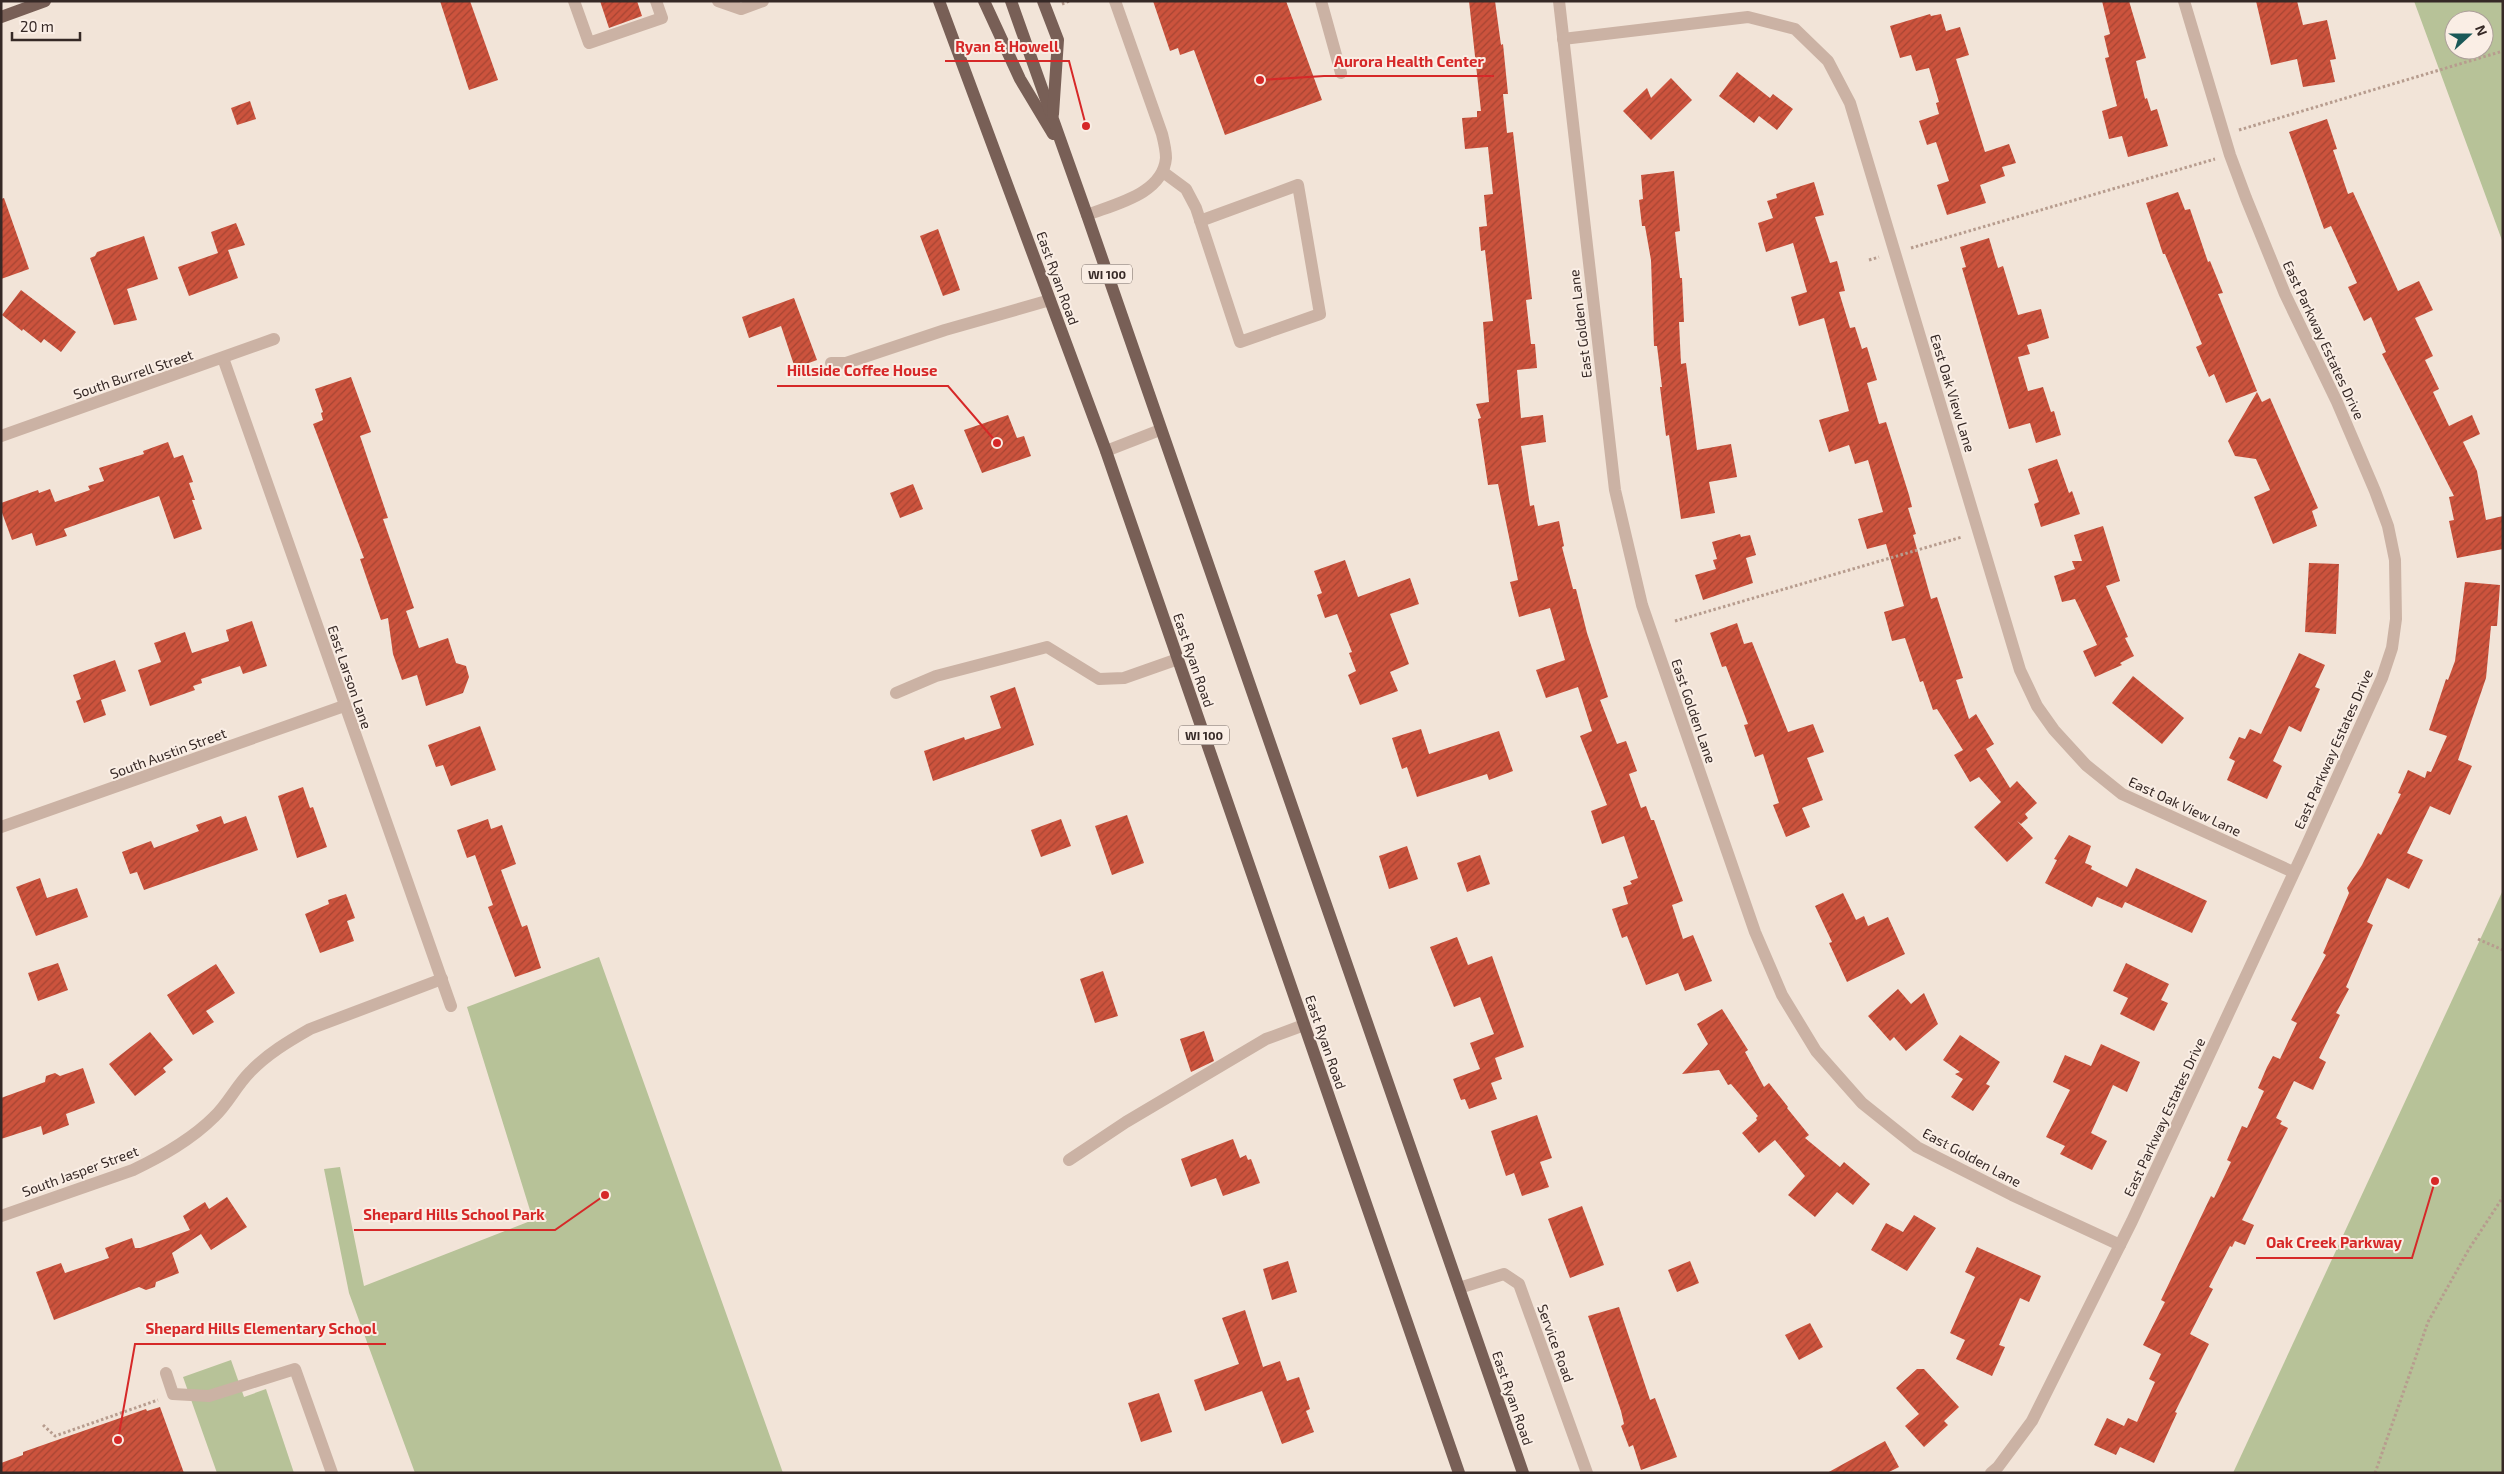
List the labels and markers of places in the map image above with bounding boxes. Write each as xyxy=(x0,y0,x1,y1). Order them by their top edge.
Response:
callout: Ryan & Howell xyxy=(945,31,1069,61)
callout: Aurora Health Center xyxy=(1324,46,1494,76)
callout: Hillside Coffee House xyxy=(777,356,948,386)
callout: Shepard Hills School Park xyxy=(354,1200,555,1230)
callout: Oak Creek Parkway xyxy=(2256,1228,2412,1258)
callout: Shepard Hills Elementary School xyxy=(135,1314,386,1344)

